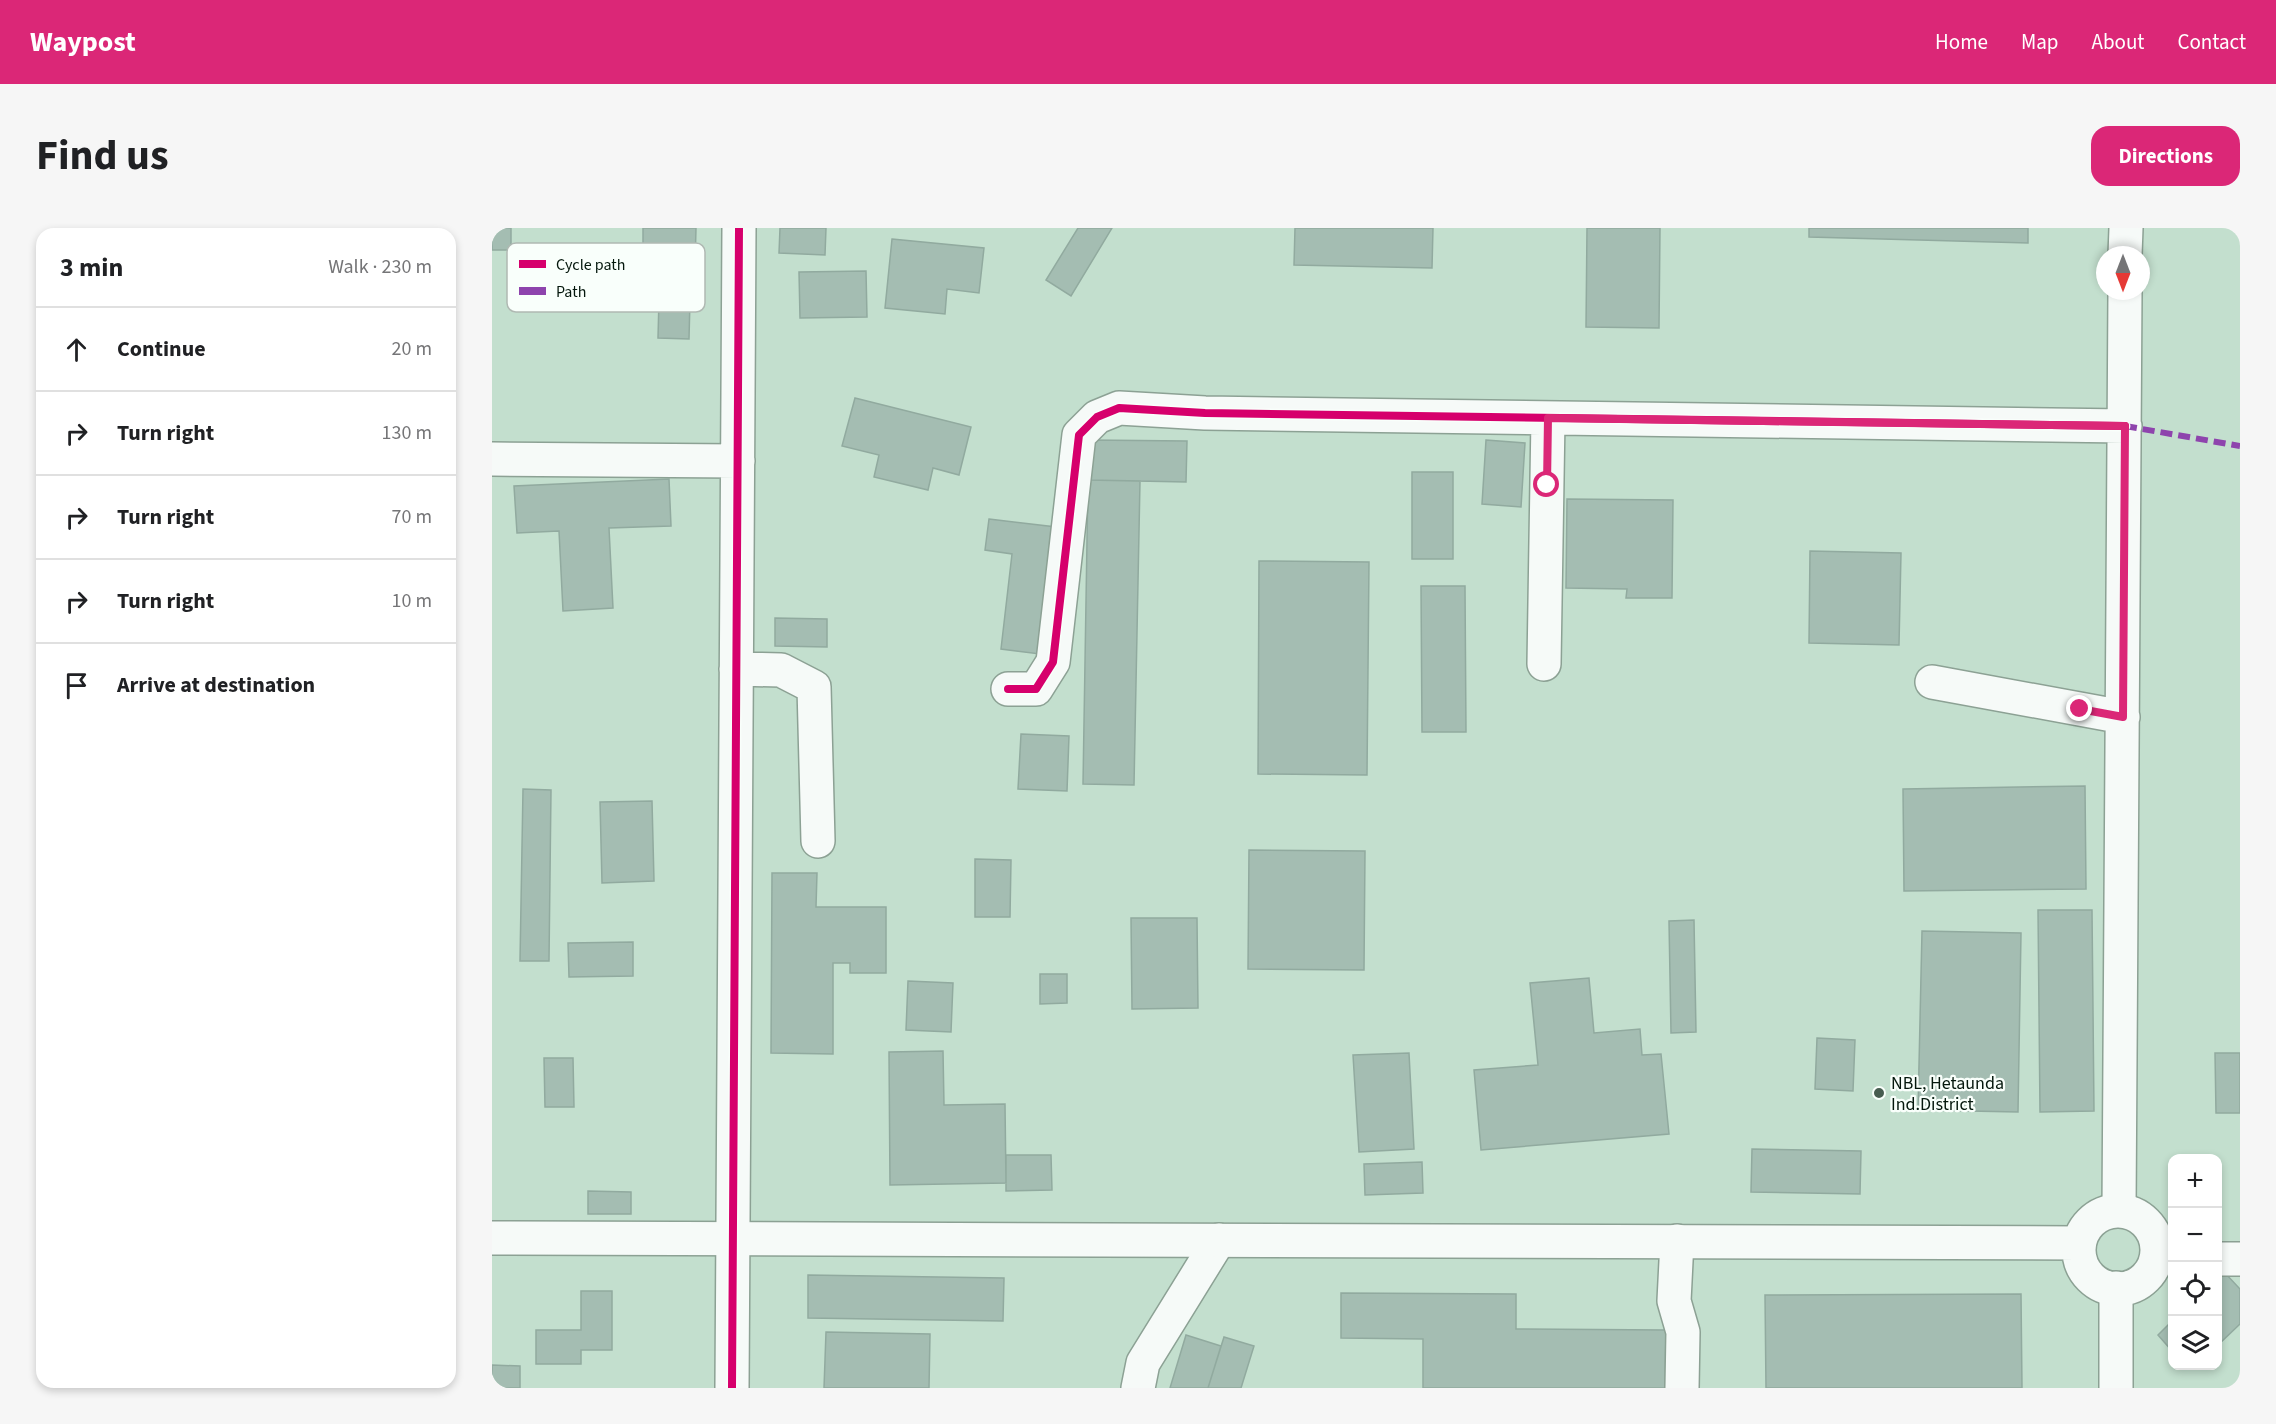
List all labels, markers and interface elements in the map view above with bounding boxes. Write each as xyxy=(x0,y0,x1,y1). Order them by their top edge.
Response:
text: Waypost xyxy=(30,22,136,62)
text: Home xyxy=(1935,27,1988,57)
text: Map xyxy=(2021,27,2059,57)
text: About xyxy=(2092,27,2144,57)
text: Contact xyxy=(2177,27,2246,57)
text: Find us xyxy=(36,126,169,186)
button: Directions xyxy=(2091,126,2240,186)
legend xyxy=(507,243,705,312)
north arrow xyxy=(2096,246,2150,300)
text: 3 min xyxy=(60,249,123,286)
text: Walk · 230 m xyxy=(328,253,432,281)
text: Cycle path xyxy=(556,254,625,276)
text: Path xyxy=(556,281,586,303)
icon: ahead xyxy=(60,333,93,366)
text: Continue xyxy=(117,333,206,365)
text: 20 m xyxy=(392,335,432,363)
icon: right xyxy=(60,417,93,450)
text: Turn right xyxy=(117,417,214,449)
text: 130 m xyxy=(382,419,432,447)
route start xyxy=(1533,471,1559,497)
icon: right xyxy=(60,501,93,534)
text: Turn right xyxy=(117,501,214,533)
text: 70 m xyxy=(392,503,432,531)
icon: right xyxy=(60,585,93,618)
text: Turn right xyxy=(117,585,214,617)
text: 10 m xyxy=(392,587,432,615)
icon: arrive xyxy=(60,669,93,702)
text: Arrive at destination xyxy=(117,669,315,701)
route end xyxy=(2066,695,2092,721)
place label: NBL, Hetaunda Ind.District xyxy=(1891,1071,2004,1117)
marker: NBL, Hetaunda Ind.District xyxy=(1872,1086,1886,1100)
map controls xyxy=(2168,1154,2222,1370)
button: + xyxy=(2168,1154,2222,1208)
button: − xyxy=(2168,1208,2222,1262)
button: locate xyxy=(2168,1262,2222,1316)
button: layers xyxy=(2168,1316,2222,1370)

